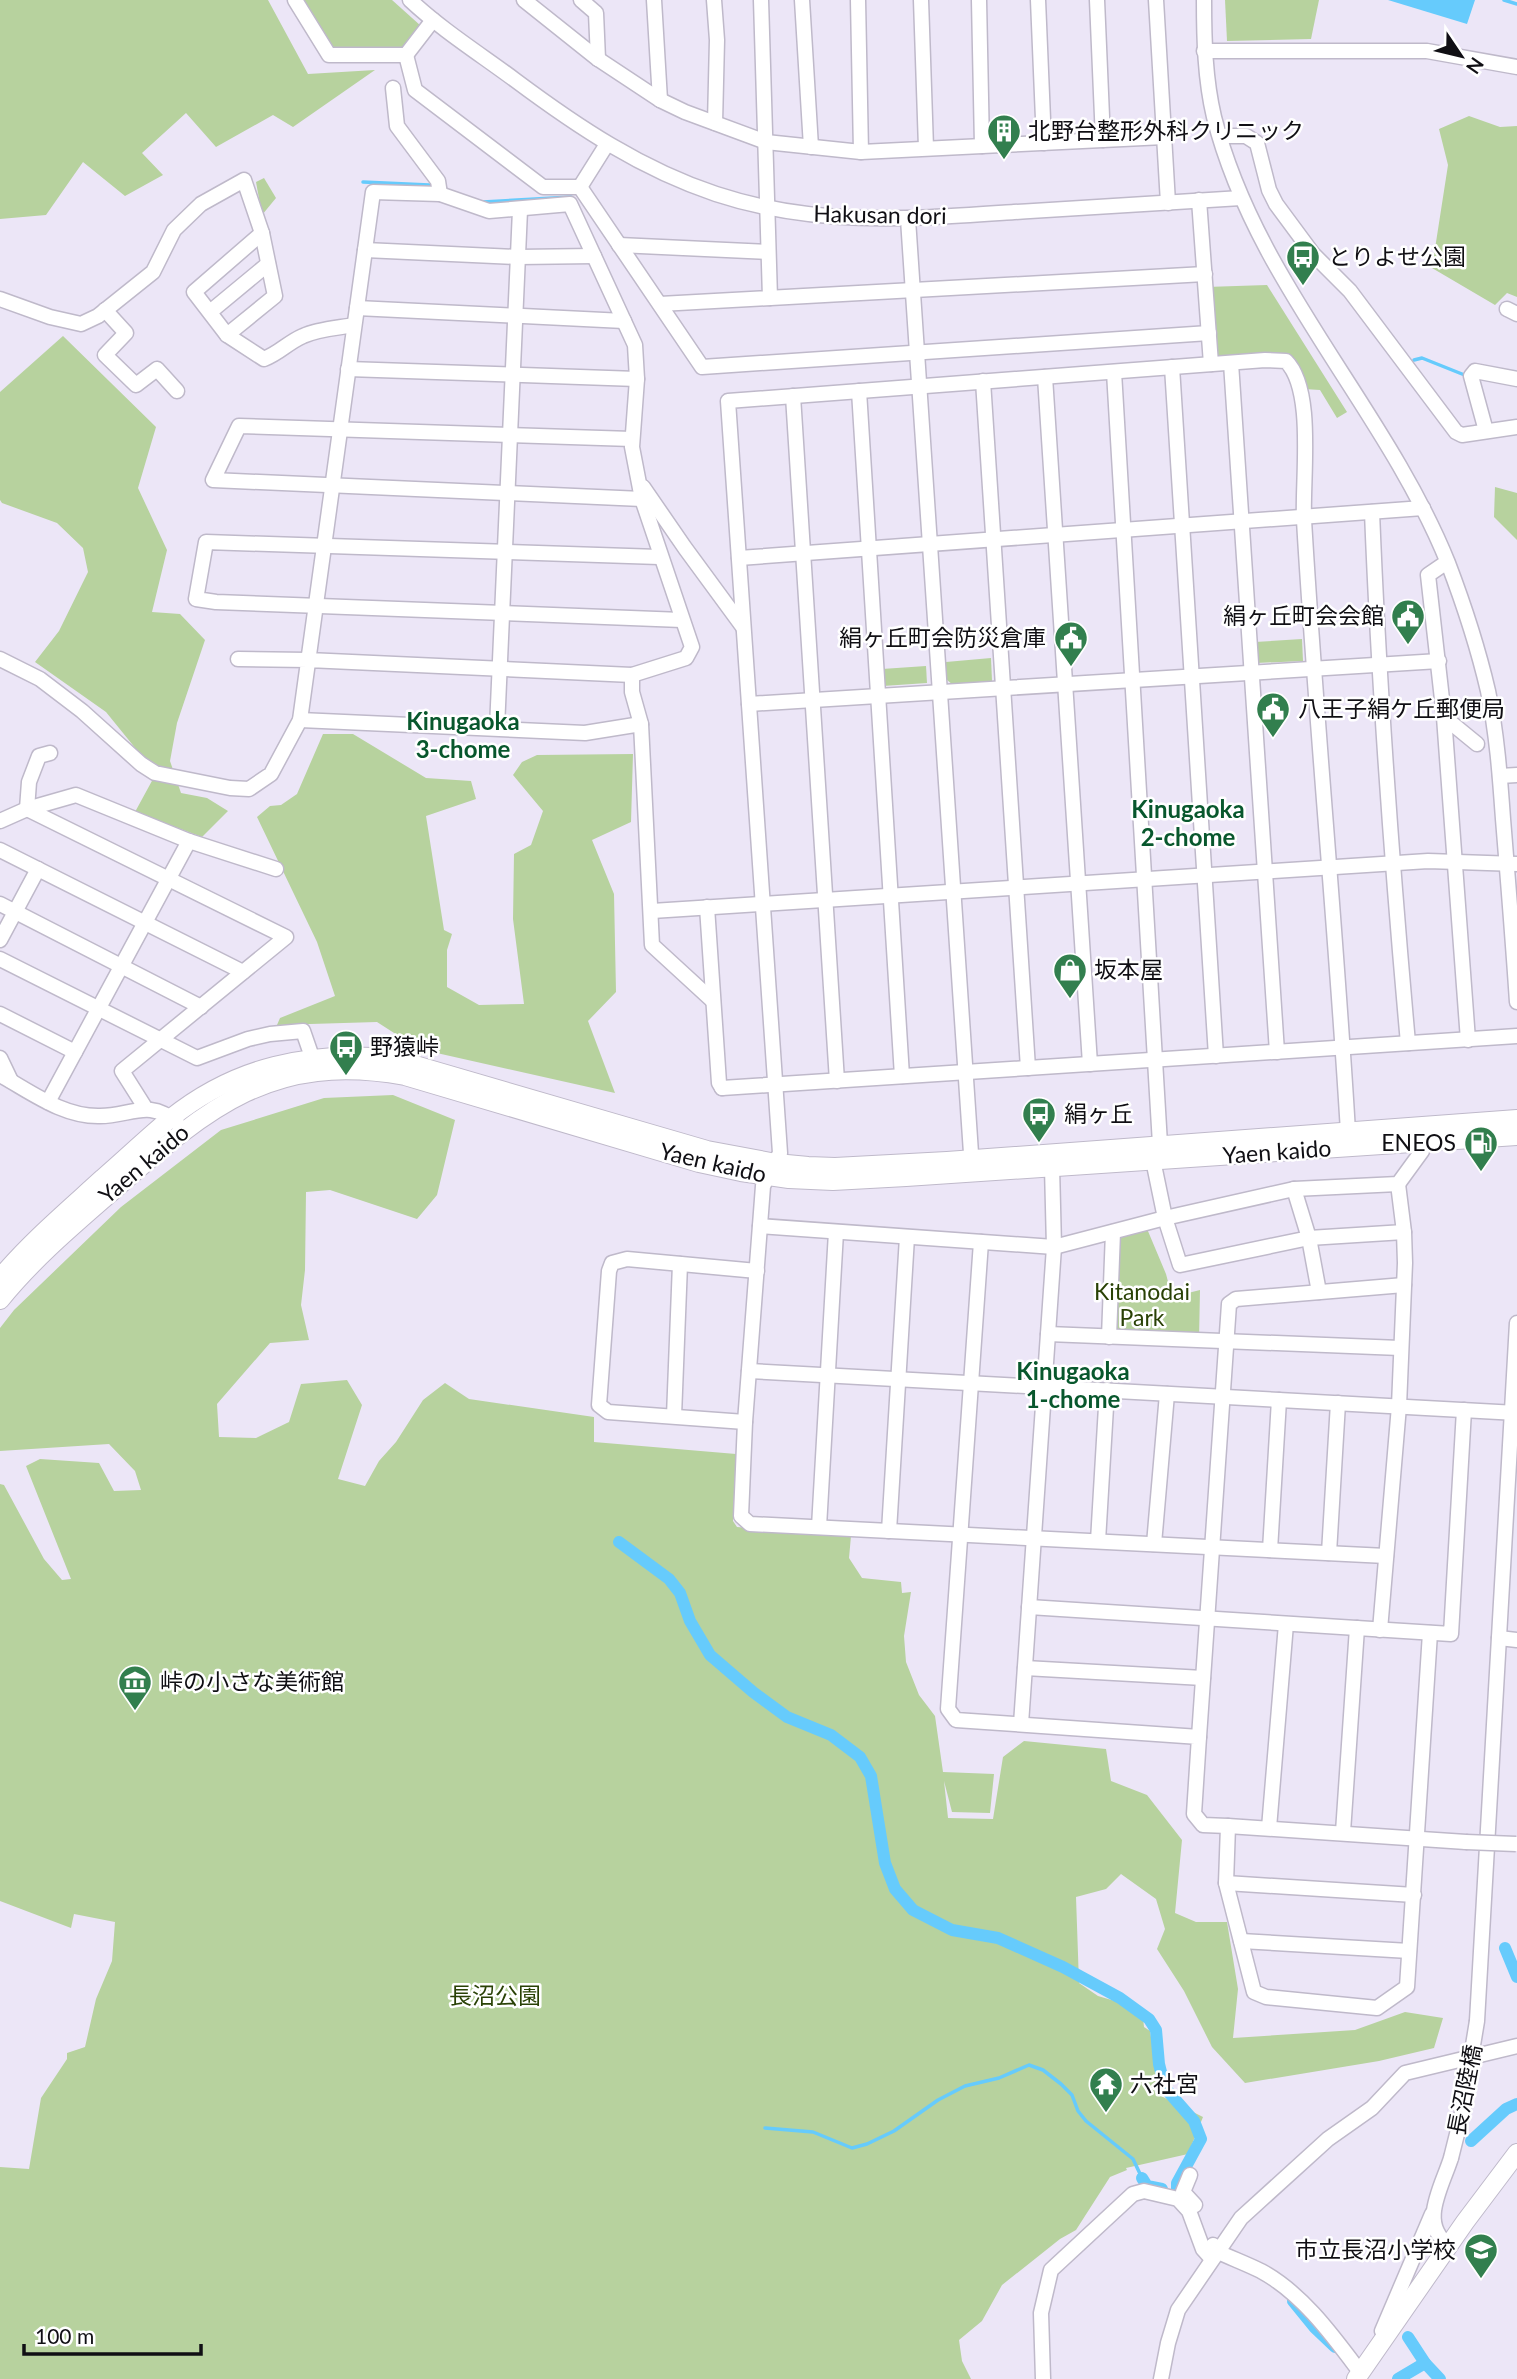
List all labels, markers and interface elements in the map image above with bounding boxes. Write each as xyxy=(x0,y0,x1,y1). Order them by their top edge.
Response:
north arrow xyxy=(1426,21,1496,91)
text: N xyxy=(1462,53,1489,79)
building icon: 北野台整形外科クリニック xyxy=(985,112,1023,161)
place label: 北野台整形外科クリニック xyxy=(1028,116,1304,144)
street label: Hakusan dori xyxy=(813,199,947,229)
bus stop icon: とりよせ公園 xyxy=(1284,238,1322,287)
place label: とりよせ公園 xyxy=(1328,242,1466,270)
public building icon: 絹ヶ丘町会会館 xyxy=(1389,597,1427,646)
place label: 絹ヶ丘町会会館 xyxy=(1223,601,1384,629)
public building icon: 絹ヶ丘町会防災倉庫 xyxy=(1052,619,1090,668)
place label: 絹ヶ丘町会防災倉庫 xyxy=(839,623,1046,651)
public building icon: 八王子絹ケ丘郵便局 xyxy=(1254,690,1292,739)
place label: 八王子絹ケ丘郵便局 xyxy=(1298,694,1505,722)
district label: Kinugaoka 3-chome xyxy=(406,706,520,763)
district label: Kinugaoka 2-chome xyxy=(1131,794,1245,851)
shop icon: 坂本屋 xyxy=(1051,951,1089,1000)
place label: 坂本屋 xyxy=(1094,955,1163,983)
bus stop icon: 野猿峠 xyxy=(327,1028,365,1077)
place label: 野猿峠 xyxy=(370,1032,439,1060)
bus stop icon: 絹ヶ丘 xyxy=(1020,1095,1058,1144)
place label: 絹ヶ丘 xyxy=(1064,1099,1133,1127)
street label: Yaen kaido xyxy=(93,1118,194,1209)
fuel station icon: ENEOS xyxy=(1462,1124,1500,1173)
place label: ENEOS xyxy=(1381,1128,1456,1156)
street label: Yaen kaido xyxy=(1222,1133,1332,1169)
street label: Yaen kaido xyxy=(657,1136,769,1188)
park label: Kitanodai Park xyxy=(1094,1277,1190,1331)
district label: Kinugaoka 1-chome xyxy=(1016,1356,1130,1413)
museum icon: 峠の小さな美術館 xyxy=(116,1663,154,1712)
place label: 峠の小さな美術館 xyxy=(160,1667,344,1695)
park label: 長沼公園 xyxy=(449,1981,541,2009)
street label: 長沼陸橋 xyxy=(1441,2042,1487,2138)
temple icon: 六社宮 xyxy=(1087,2065,1125,2114)
place label: 六社宮 xyxy=(1130,2069,1199,2097)
school or university icon: 市立長沼小学校 xyxy=(1462,2231,1500,2280)
place label: 市立長沼小学校 xyxy=(1295,2235,1456,2263)
scale bar xyxy=(24,2312,201,2356)
text: 100 m xyxy=(35,2323,94,2348)

